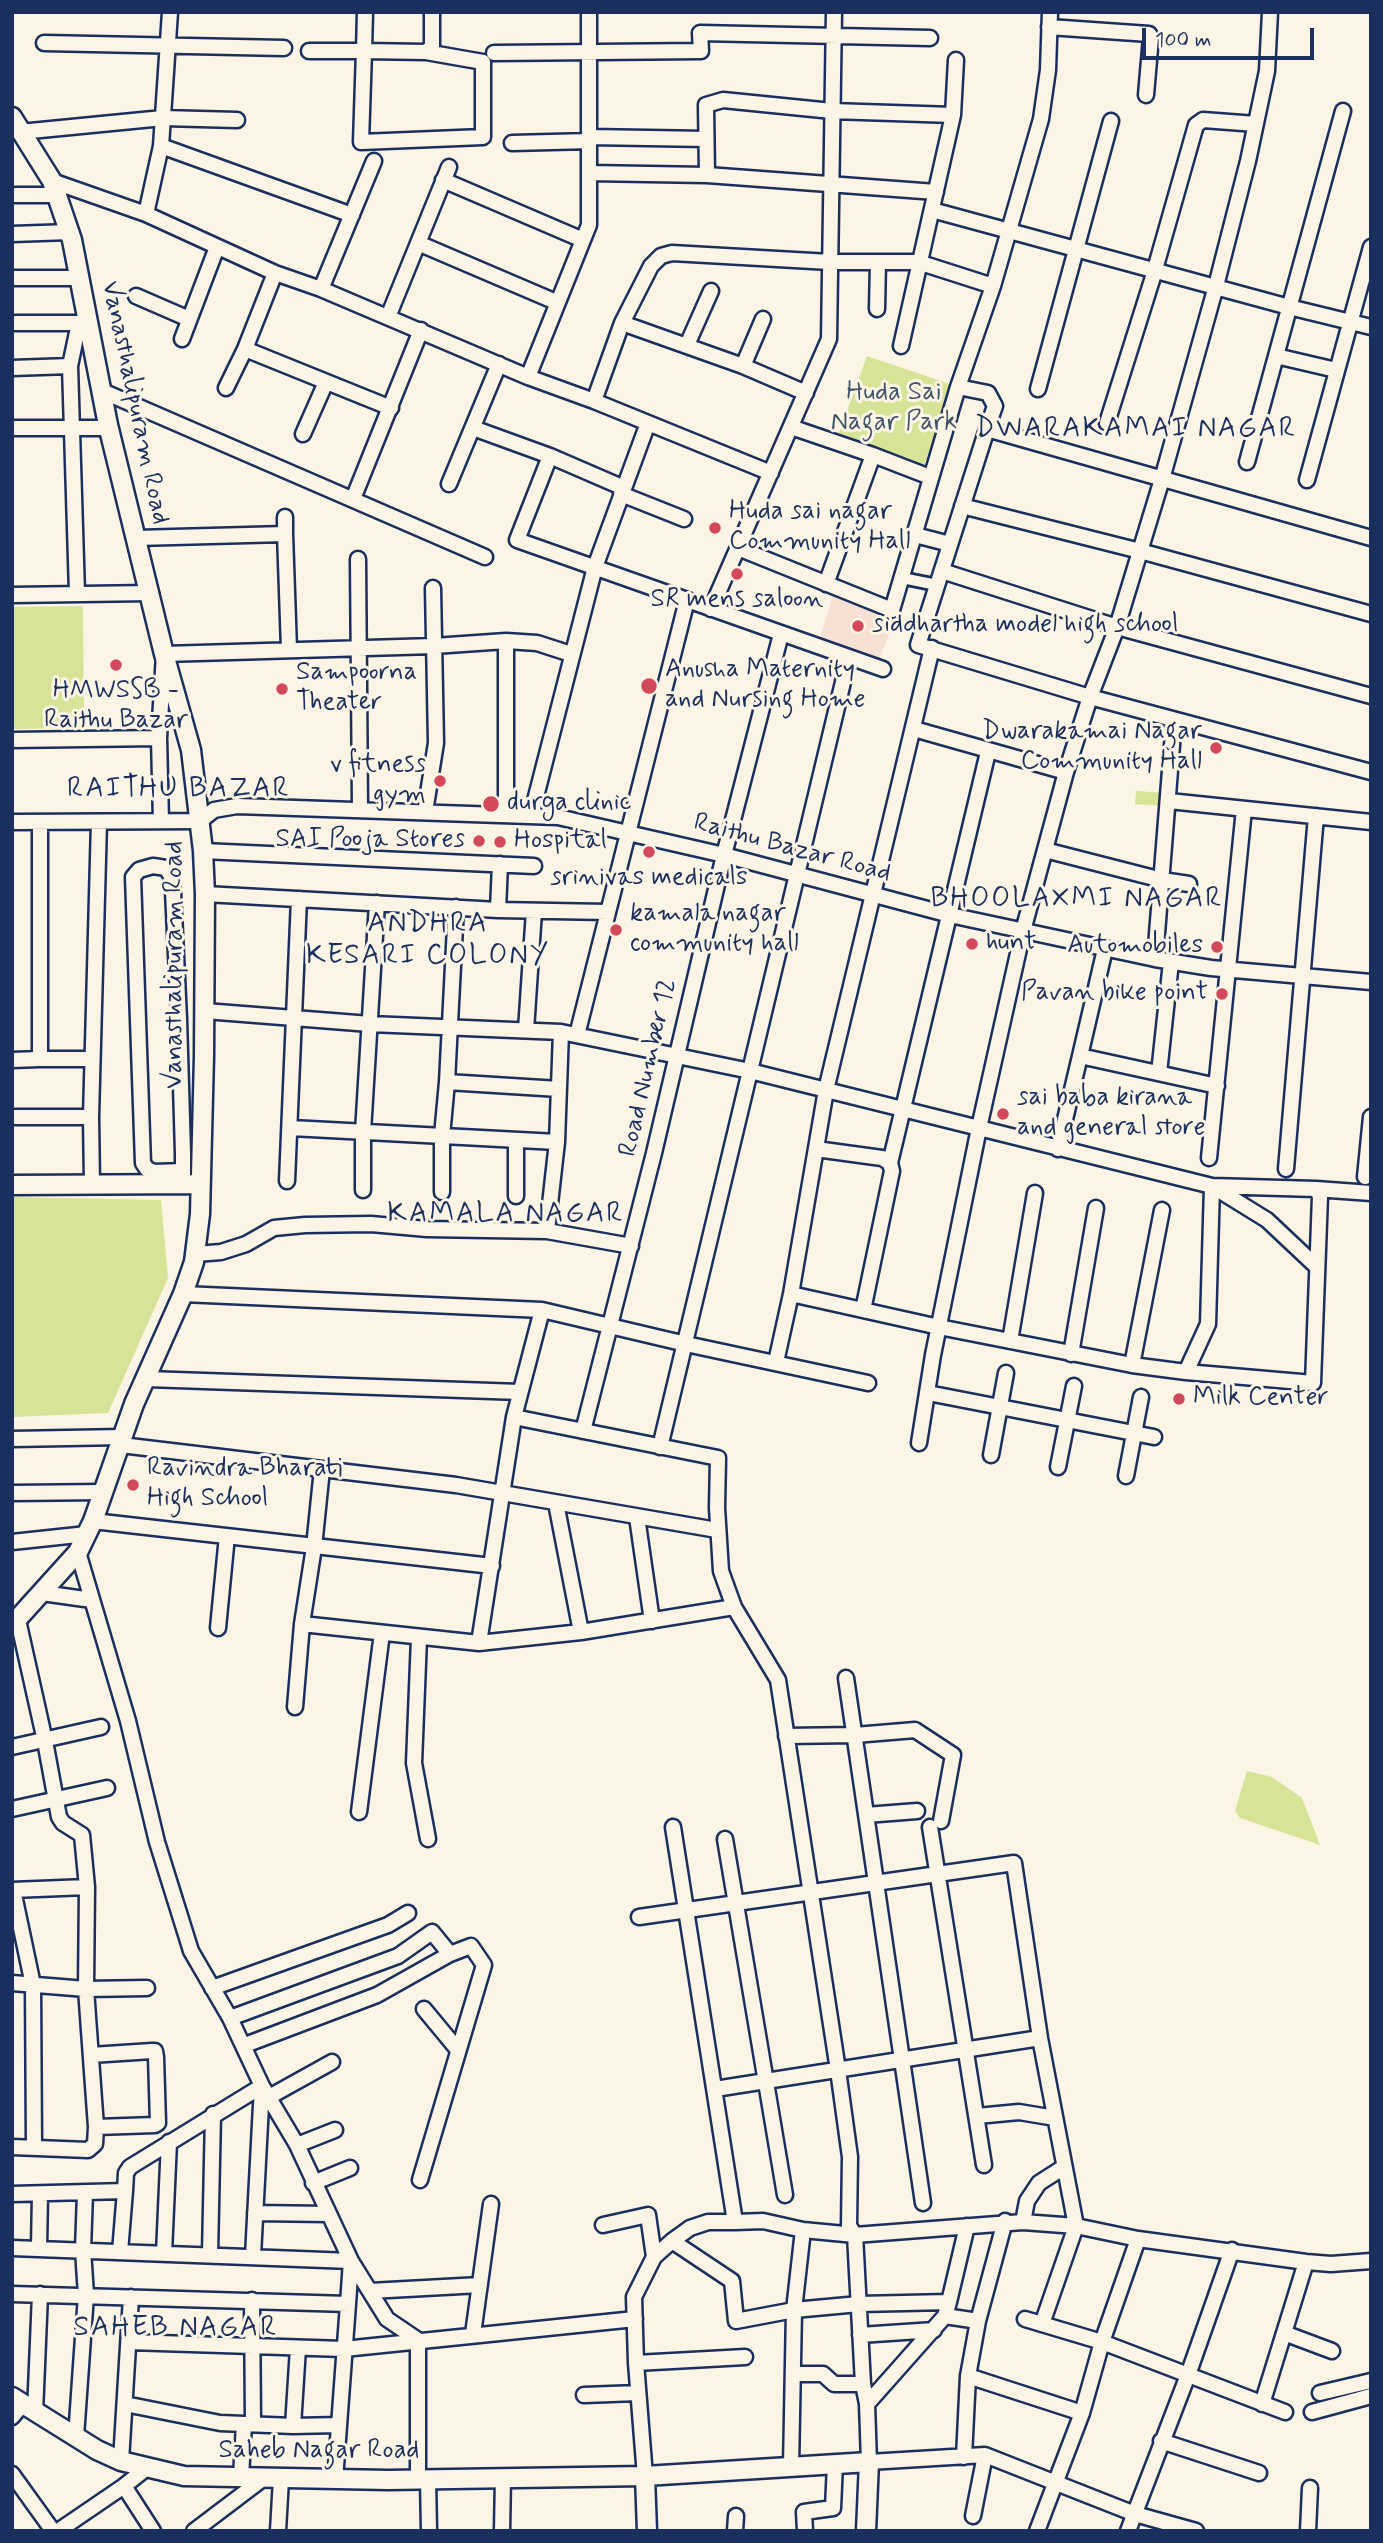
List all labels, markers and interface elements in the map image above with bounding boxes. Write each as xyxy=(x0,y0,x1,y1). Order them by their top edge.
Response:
scale bar xyxy=(1145,14,1316,58)
text: 100 m xyxy=(1155,26,1211,54)
street label: Vanasthalipuram Road xyxy=(93,278,175,528)
park label: Huda Sai Nagar Park xyxy=(831,378,957,440)
district label: DWARAKAMAI NAGAR xyxy=(974,413,1298,447)
place label: Huda sai nagar Community Hall xyxy=(729,497,910,558)
marker: Huda sai nagar Community Hall xyxy=(707,520,723,536)
marker: SR mens saloon xyxy=(729,566,745,582)
place label: SR mens saloon xyxy=(651,585,823,617)
place label: siddhartha model high school xyxy=(872,610,1178,642)
marker: siddhartha model high school xyxy=(850,618,866,634)
place label: Anusha Maternity and Nursing Home xyxy=(665,655,865,716)
marker: HMWSSB - Raithu Bazar xyxy=(108,657,124,673)
place label: Sampoorna Theater xyxy=(296,658,417,720)
place label: HMWSSB - Raithu Bazar xyxy=(44,676,188,738)
marker: Anusha Maternity and Nursing Home xyxy=(639,676,659,696)
marker: Sampoorna Theater xyxy=(274,681,290,697)
place label: Dwarakamai Nagar Community Hall xyxy=(982,717,1202,778)
marker: Dwarakamai Nagar Community Hall xyxy=(1208,740,1224,756)
place label: v fitness gym xyxy=(330,750,426,812)
district label: RAITHU BAZAR xyxy=(68,773,290,807)
marker: v fitness gym xyxy=(432,773,448,789)
place label: durga clinic xyxy=(507,788,632,820)
marker: durga clinic xyxy=(481,794,501,814)
street label: Raithu Bazar Road xyxy=(690,808,894,890)
place label: SAI Pooja Stores xyxy=(276,825,465,857)
place label: Hospital xyxy=(514,826,607,858)
marker: SAI Pooja Stores xyxy=(471,833,487,849)
marker: Hospital xyxy=(492,834,508,850)
street label: Vanasthalipuram Road xyxy=(160,841,192,1089)
marker: srinivas medicals xyxy=(641,844,657,860)
place label: srinivas medicals xyxy=(550,863,748,895)
district label: BHOOLAXMI NAGAR xyxy=(932,883,1222,917)
place label: kamala nagar community hall xyxy=(630,899,799,960)
district label: ANDHRA KESARI COLONY xyxy=(311,908,545,974)
marker: kamala nagar community hall xyxy=(608,922,624,938)
place label: hunt xyxy=(986,928,1036,960)
place label: Automobiles xyxy=(1067,931,1203,963)
marker: hunt xyxy=(964,936,980,952)
marker: Automobiles xyxy=(1209,939,1225,955)
street label: Road Number 12 xyxy=(613,976,685,1160)
place label: Pavan bike point xyxy=(1021,978,1208,1010)
marker: Pavan bike point xyxy=(1214,986,1230,1002)
place label: sai baba kirana and general store xyxy=(1017,1083,1205,1144)
marker: sai baba kirana and general store xyxy=(995,1106,1011,1122)
district label: KAMALA NAGAR xyxy=(388,1198,624,1232)
place label: Milk Center xyxy=(1193,1383,1329,1415)
marker: Milk Center xyxy=(1171,1391,1187,1407)
place label: Ravindra Bharati High School xyxy=(147,1454,342,1516)
marker: Ravindra Bharati High School xyxy=(125,1477,141,1493)
district label: SAHEB NAGAR xyxy=(73,2312,279,2346)
street label: Saheb Nagar Road xyxy=(219,2436,419,2468)

